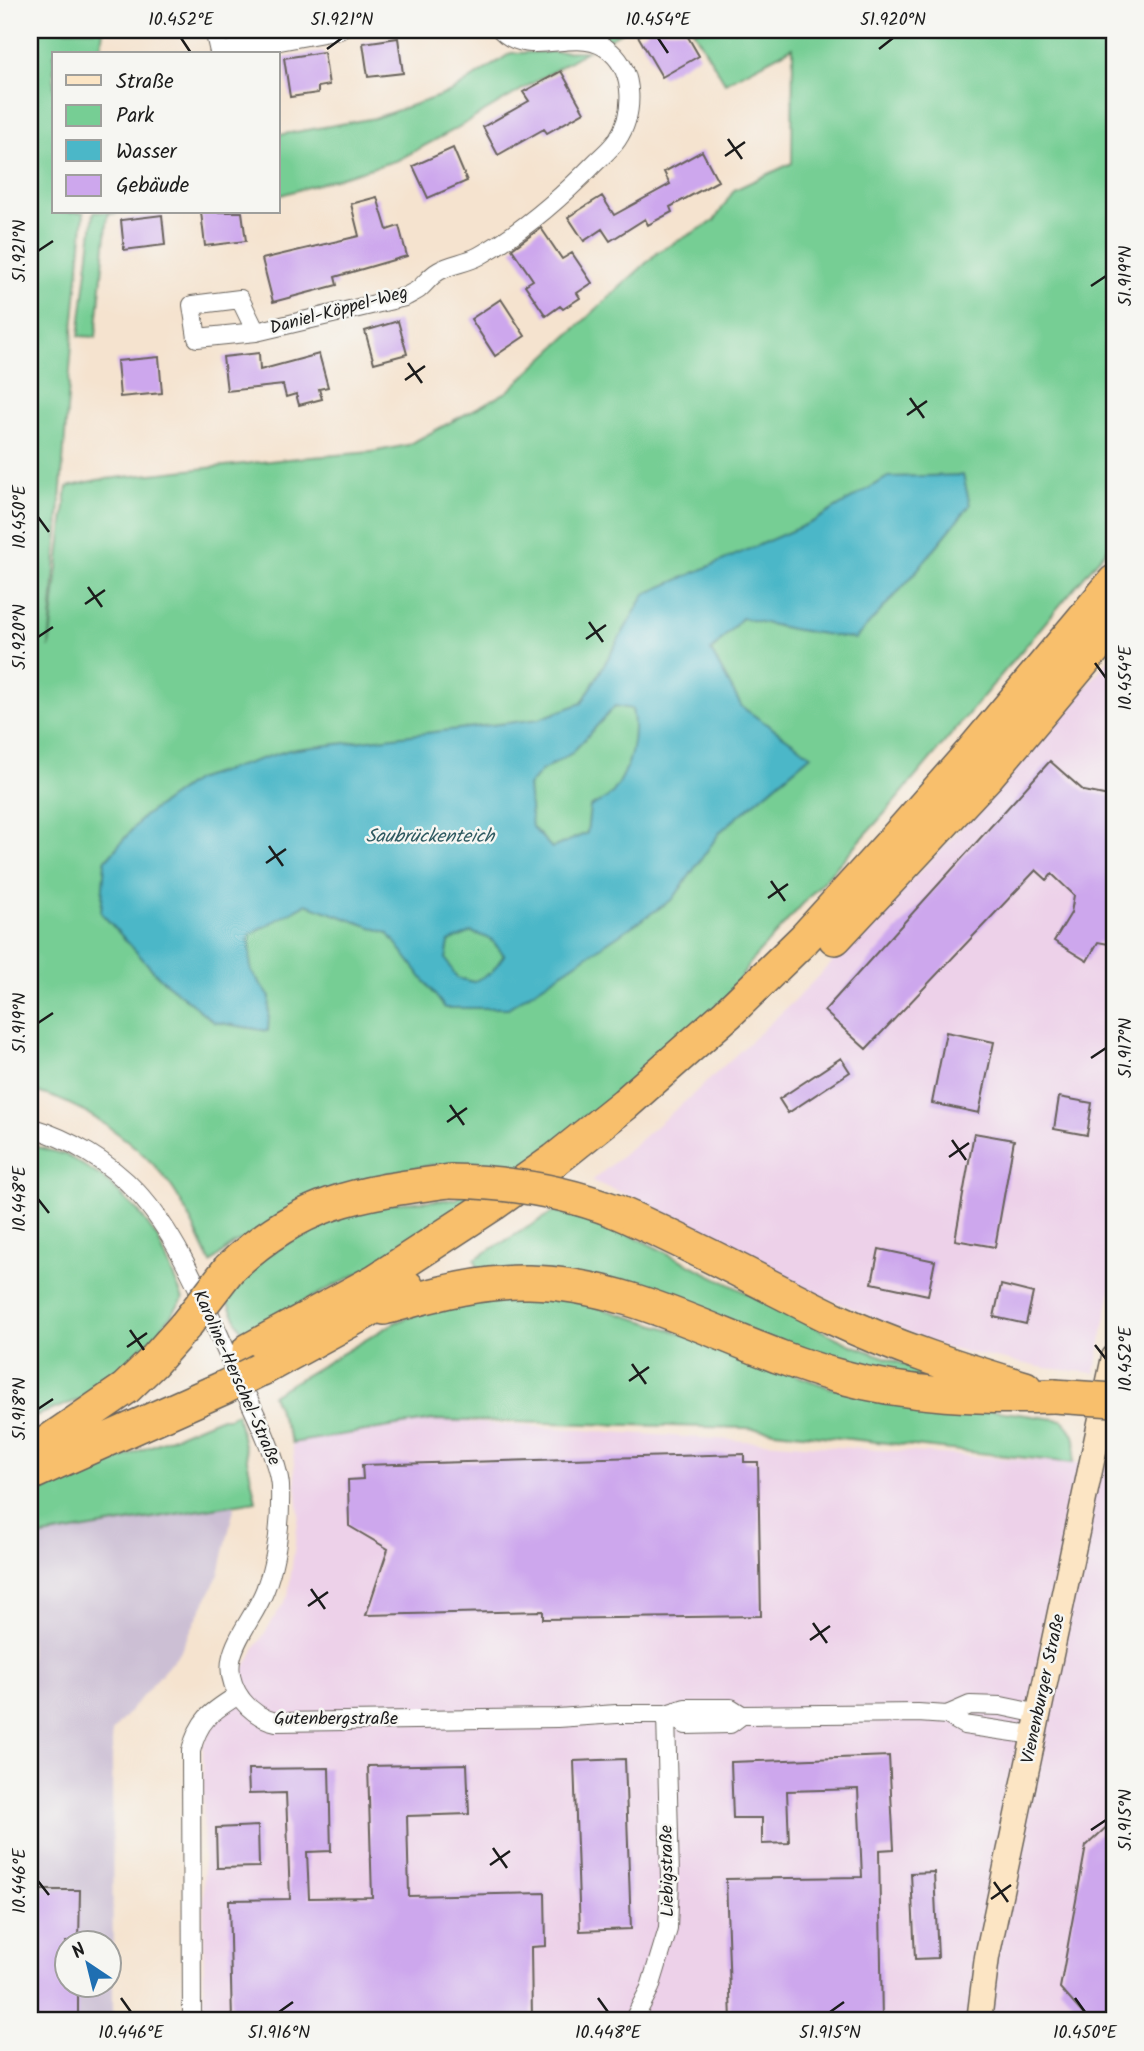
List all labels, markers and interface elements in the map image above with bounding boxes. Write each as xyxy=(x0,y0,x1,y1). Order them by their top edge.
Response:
text: 10.452°E xyxy=(148,6,214,35)
text: 51.921°N xyxy=(311,6,373,35)
text: 10.454°E xyxy=(625,6,691,35)
text: 51.920°N xyxy=(860,6,926,35)
legend xyxy=(52,52,280,214)
text: Straße xyxy=(116,66,174,99)
text: Park xyxy=(116,100,154,133)
text: Wasser xyxy=(116,136,178,169)
text: Gebäude xyxy=(116,170,190,203)
text: 51.921°N xyxy=(6,220,35,282)
text: 51.919°N xyxy=(1112,245,1141,307)
street label: Daniel-Köppel-Weg xyxy=(267,279,411,343)
text: 10.450°E xyxy=(6,484,35,549)
text: 51.920°N xyxy=(6,604,35,670)
text: 10.454°E xyxy=(1112,645,1141,711)
water label: Saubrückenteich xyxy=(366,822,496,852)
text: 51.919°N xyxy=(6,992,35,1054)
text: 51.917°N xyxy=(1112,1018,1141,1078)
text: 10.448°E xyxy=(6,1165,35,1232)
street label: Karoline-Herschel-Straße xyxy=(184,1285,288,1471)
text: 10.452°E xyxy=(1112,1326,1141,1392)
text: 51.918°N xyxy=(6,1377,35,1441)
street label: Vienenburger Straße xyxy=(1014,1611,1074,1767)
street label: Gutenbergstraße xyxy=(274,1705,398,1734)
text: 51.915°N xyxy=(1112,1789,1141,1851)
street label: Liebigstraße xyxy=(653,1825,683,1917)
text: 10.446°E xyxy=(6,1848,35,1914)
north arrow xyxy=(52,1928,122,1998)
text: N xyxy=(66,1936,93,1967)
text: 10.446°E xyxy=(98,2019,164,2048)
text: 51.916°N xyxy=(248,2019,310,2048)
text: 10.448°E xyxy=(575,2019,642,2048)
text: 51.915°N xyxy=(799,2019,861,2048)
text: 10.450°E xyxy=(1053,2019,1118,2048)

